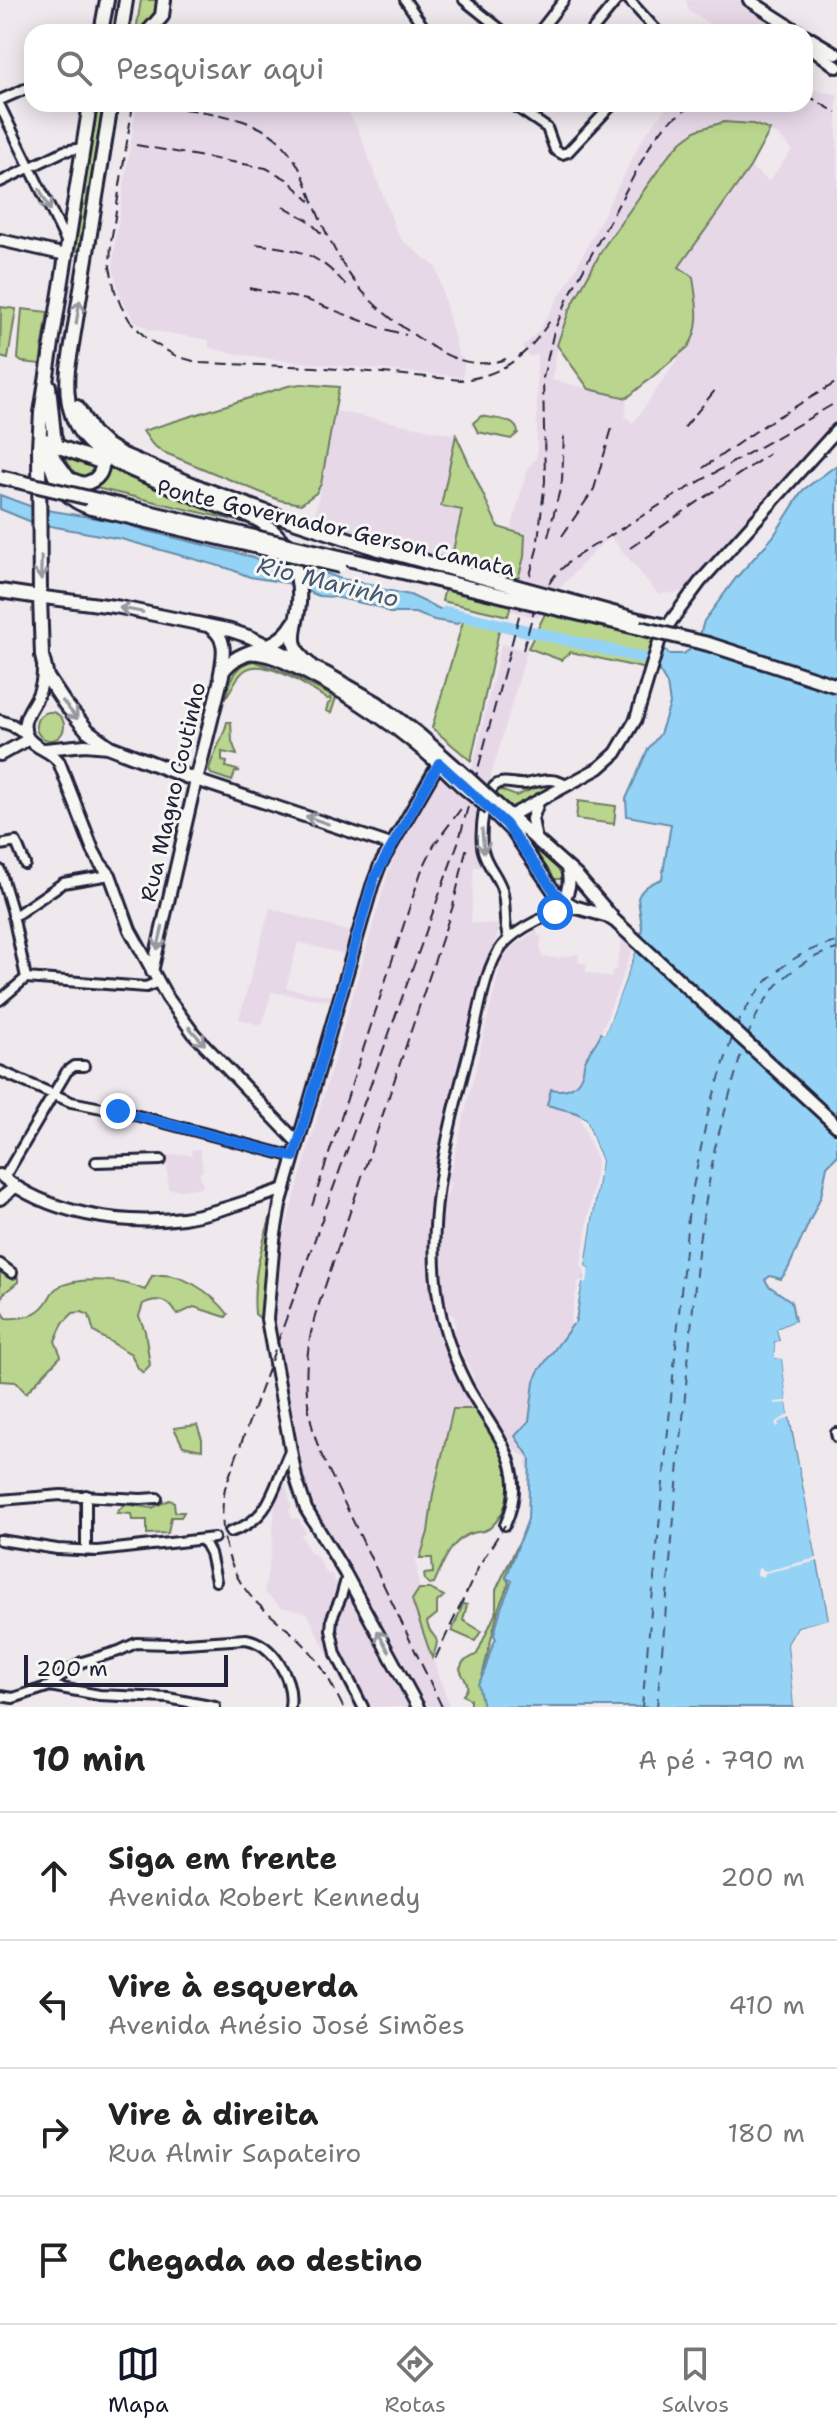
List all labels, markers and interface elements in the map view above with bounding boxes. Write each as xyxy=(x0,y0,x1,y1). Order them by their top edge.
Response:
search box xyxy=(24,24,813,112)
icon: search xyxy=(52,46,96,90)
text: Pesquisar aqui xyxy=(116,48,325,89)
one-way arrow xyxy=(38,188,53,212)
one-way arrow xyxy=(71,300,86,325)
street label: Ponte Governador Gerson Camata xyxy=(154,473,518,583)
water label: Rio Marinho xyxy=(254,549,402,615)
one-way arrow xyxy=(33,554,49,581)
one-way arrow xyxy=(119,602,145,617)
street label: Rua Magno Coutinho xyxy=(134,679,212,905)
one-way arrow xyxy=(61,699,79,720)
one-way arrow xyxy=(305,811,330,826)
one-way arrow xyxy=(475,828,490,854)
route start xyxy=(537,894,573,930)
one-way arrow xyxy=(152,924,167,950)
one-way arrow xyxy=(188,1025,206,1045)
route end xyxy=(100,1093,136,1129)
one-way arrow xyxy=(374,1630,390,1654)
scale bar xyxy=(24,1651,228,1687)
text: 200 m xyxy=(36,1654,108,1683)
text: 10 min xyxy=(32,1736,146,1782)
text: A pé · 790 m xyxy=(638,1742,805,1777)
text: Siga em frente xyxy=(108,1838,337,1879)
icon: ahead xyxy=(32,1854,76,1898)
text: 200 m xyxy=(720,1859,805,1894)
text: Avenida Robert Kennedy xyxy=(108,1879,420,1914)
text: Vire à esquerda xyxy=(108,1966,358,2007)
icon: left xyxy=(32,1982,76,2026)
text: 410 m xyxy=(728,1987,805,2022)
text: Avenida Anésio José Simões xyxy=(108,2007,465,2042)
text: Vire à direita xyxy=(108,2094,319,2135)
icon: right xyxy=(32,2110,76,2154)
text: 180 m xyxy=(727,2115,805,2150)
text: Rua Almir Sapateiro xyxy=(108,2135,361,2170)
icon: arrive xyxy=(32,2238,76,2282)
text: Chegada ao destino xyxy=(108,2240,423,2281)
tab: Mapa xyxy=(108,2342,169,2419)
tab: Rotas xyxy=(385,2342,446,2419)
tab: Salvos xyxy=(662,2342,729,2419)

